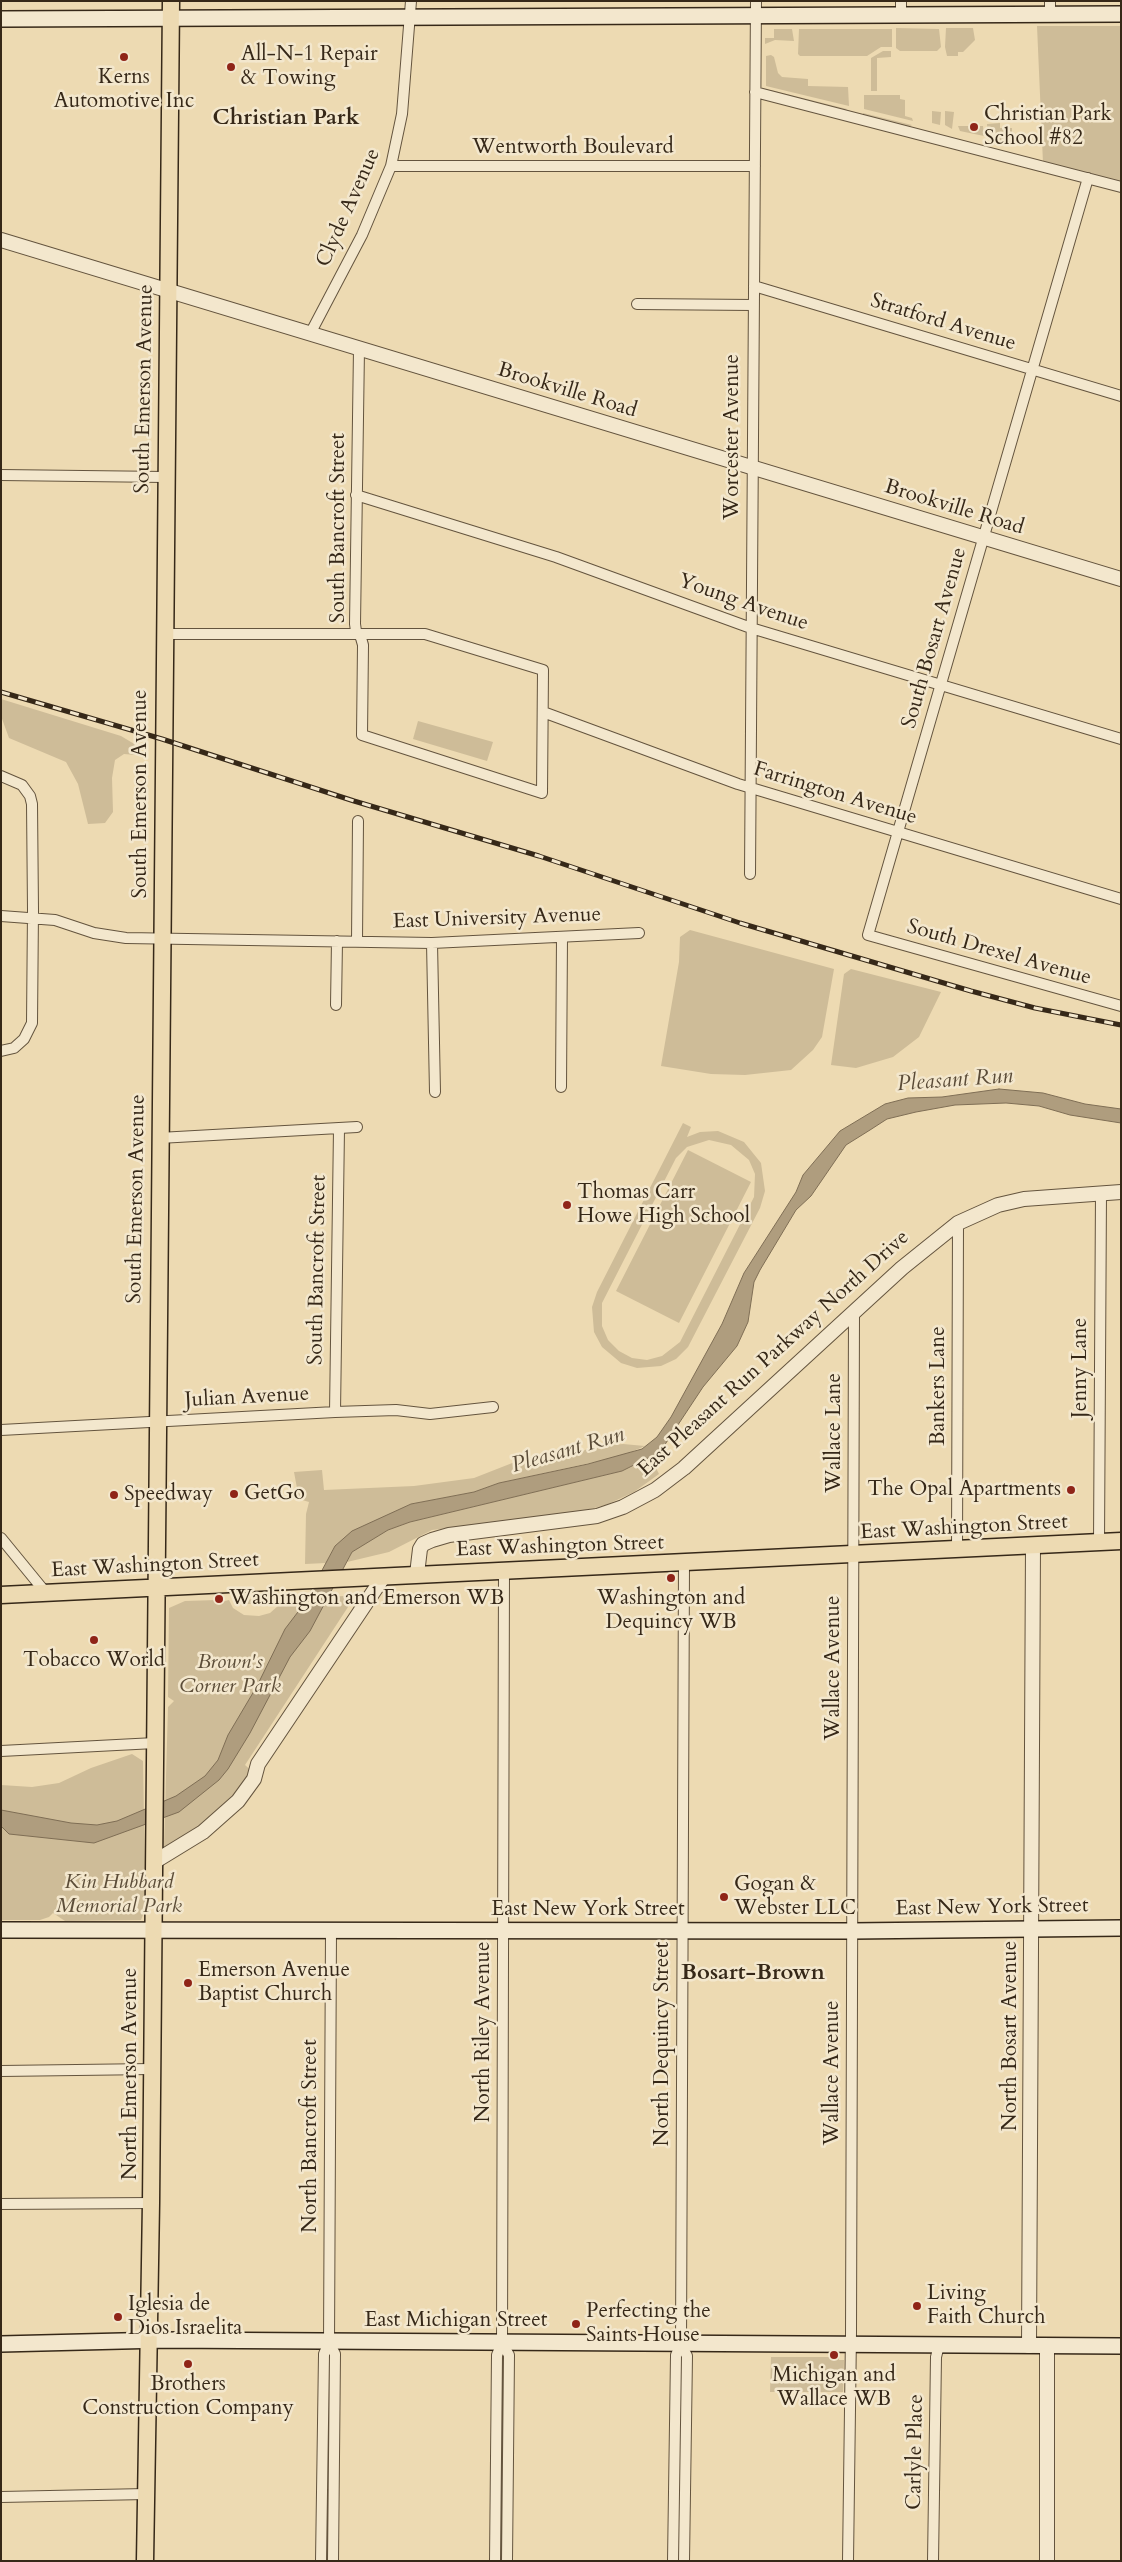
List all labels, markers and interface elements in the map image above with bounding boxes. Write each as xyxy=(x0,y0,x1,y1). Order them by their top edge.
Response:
place label: All-N-1 Repair & Towing xyxy=(241,42,378,92)
marker: Kerns Automotive Inc xyxy=(118,51,130,63)
marker: All-N-1 Repair & Towing xyxy=(225,61,237,73)
place label: Kerns Automotive Inc xyxy=(54,65,194,115)
place label: Christian Park School #82 xyxy=(984,102,1112,152)
district label: Christian Park xyxy=(213,106,359,132)
marker: Christian Park School #82 xyxy=(968,121,980,133)
street label: Wentworth Boulevard xyxy=(472,135,674,161)
street label: Clyde Avenue xyxy=(312,145,386,271)
street label: South Emerson Avenue xyxy=(131,284,159,494)
street label: Stratford Avenue xyxy=(867,289,1019,357)
street label: Worcester Avenue xyxy=(720,354,746,520)
street label: Brookville Road xyxy=(494,358,640,424)
street label: South Bancroft Street xyxy=(326,433,352,623)
street label: Brookville Road xyxy=(881,475,1027,541)
street label: South Bosart Avenue xyxy=(897,545,973,731)
street label: Young Avenue xyxy=(675,569,811,637)
street label: South Emerson Avenue xyxy=(128,689,154,899)
street label: Farrington Avenue xyxy=(750,757,920,831)
street label: East University Avenue xyxy=(392,903,602,935)
street label: South Drexel Avenue xyxy=(904,915,1094,991)
water label: Pleasant Run xyxy=(896,1064,1014,1098)
street label: South Emerson Avenue xyxy=(123,1094,151,1304)
street label: South Bancroft Street xyxy=(304,1175,332,1365)
place label: Thomas Carr Howe High School xyxy=(577,1180,750,1230)
marker: Thomas Carr Howe High School xyxy=(561,1199,573,1211)
street label: East Pleasant Run Parkway North Drive xyxy=(633,1225,915,1483)
street label: Jenny Lane xyxy=(1068,1318,1094,1418)
street label: Bankers Lane xyxy=(926,1326,952,1446)
street label: Wallace Lane xyxy=(822,1373,848,1493)
street label: Julian Avenue xyxy=(184,1382,310,1414)
water label: Pleasant Run xyxy=(509,1422,627,1480)
place label: The Opal Apartments xyxy=(867,1477,1061,1503)
place label: GetGo xyxy=(244,1481,305,1507)
place label: Speedway xyxy=(124,1482,213,1508)
marker: The Opal Apartments xyxy=(1065,1484,1077,1496)
marker: GetGo xyxy=(228,1488,240,1500)
marker: Speedway xyxy=(108,1489,120,1501)
street label: East Washington Street xyxy=(860,1510,1068,1546)
street label: East Washington Street xyxy=(456,1531,664,1563)
street label: East Washington Street xyxy=(51,1548,259,1584)
marker: Washington and Dequincy WB xyxy=(665,1572,677,1584)
place label: Washington and Emerson WB xyxy=(229,1586,504,1612)
place label: Washington and Dequincy WB xyxy=(597,1586,745,1636)
marker: Washington and Emerson WB xyxy=(213,1593,225,1605)
street label: Wallace Avenue xyxy=(821,1596,847,1740)
marker: Tobacco World xyxy=(88,1634,100,1646)
place label: Tobacco World xyxy=(23,1648,165,1674)
park label: Brown's Corner Park xyxy=(179,1650,281,1700)
park label: Kin Hubbard Memorial Park xyxy=(56,1870,182,1920)
place label: Gogan & Webster LLC xyxy=(734,1872,856,1922)
marker: Gogan & Webster LLC xyxy=(718,1891,730,1903)
street label: East New York Street xyxy=(895,1894,1089,1922)
street label: East New York Street xyxy=(491,1897,685,1923)
street label: North Bosart Avenue xyxy=(998,1941,1024,2131)
street label: North Riley Avenue xyxy=(471,1942,497,2122)
street label: North Dequincy Street xyxy=(650,1942,676,2146)
place label: Emerson Avenue Baptist Church xyxy=(198,1958,350,2008)
district label: Bosart-Brown xyxy=(681,1961,825,1987)
street label: North Emerson Avenue xyxy=(118,1968,144,2180)
marker: Emerson Avenue Baptist Church xyxy=(182,1977,194,1989)
street label: Wallace Avenue xyxy=(820,2001,846,2145)
street label: North Bancroft Street xyxy=(298,2039,324,2233)
place label: Living Faith Church xyxy=(927,2281,1046,2331)
place label: Iglesia de Dios Israelita xyxy=(128,2292,242,2342)
place label: Perfecting the Saints House xyxy=(586,2299,711,2349)
marker: Living Faith Church xyxy=(911,2300,923,2312)
street label: East Michigan Street xyxy=(365,2308,547,2334)
marker: Iglesia de Dios Israelita xyxy=(112,2311,124,2323)
marker: Perfecting the Saints House xyxy=(570,2318,582,2330)
marker: Michigan and Wallace WB xyxy=(828,2349,840,2361)
marker: Brothers Construction Company xyxy=(182,2358,194,2370)
place label: Michigan and Wallace WB xyxy=(772,2363,896,2413)
place label: Brothers Construction Company xyxy=(82,2372,294,2422)
street label: Carlyle Place xyxy=(902,2394,930,2510)

